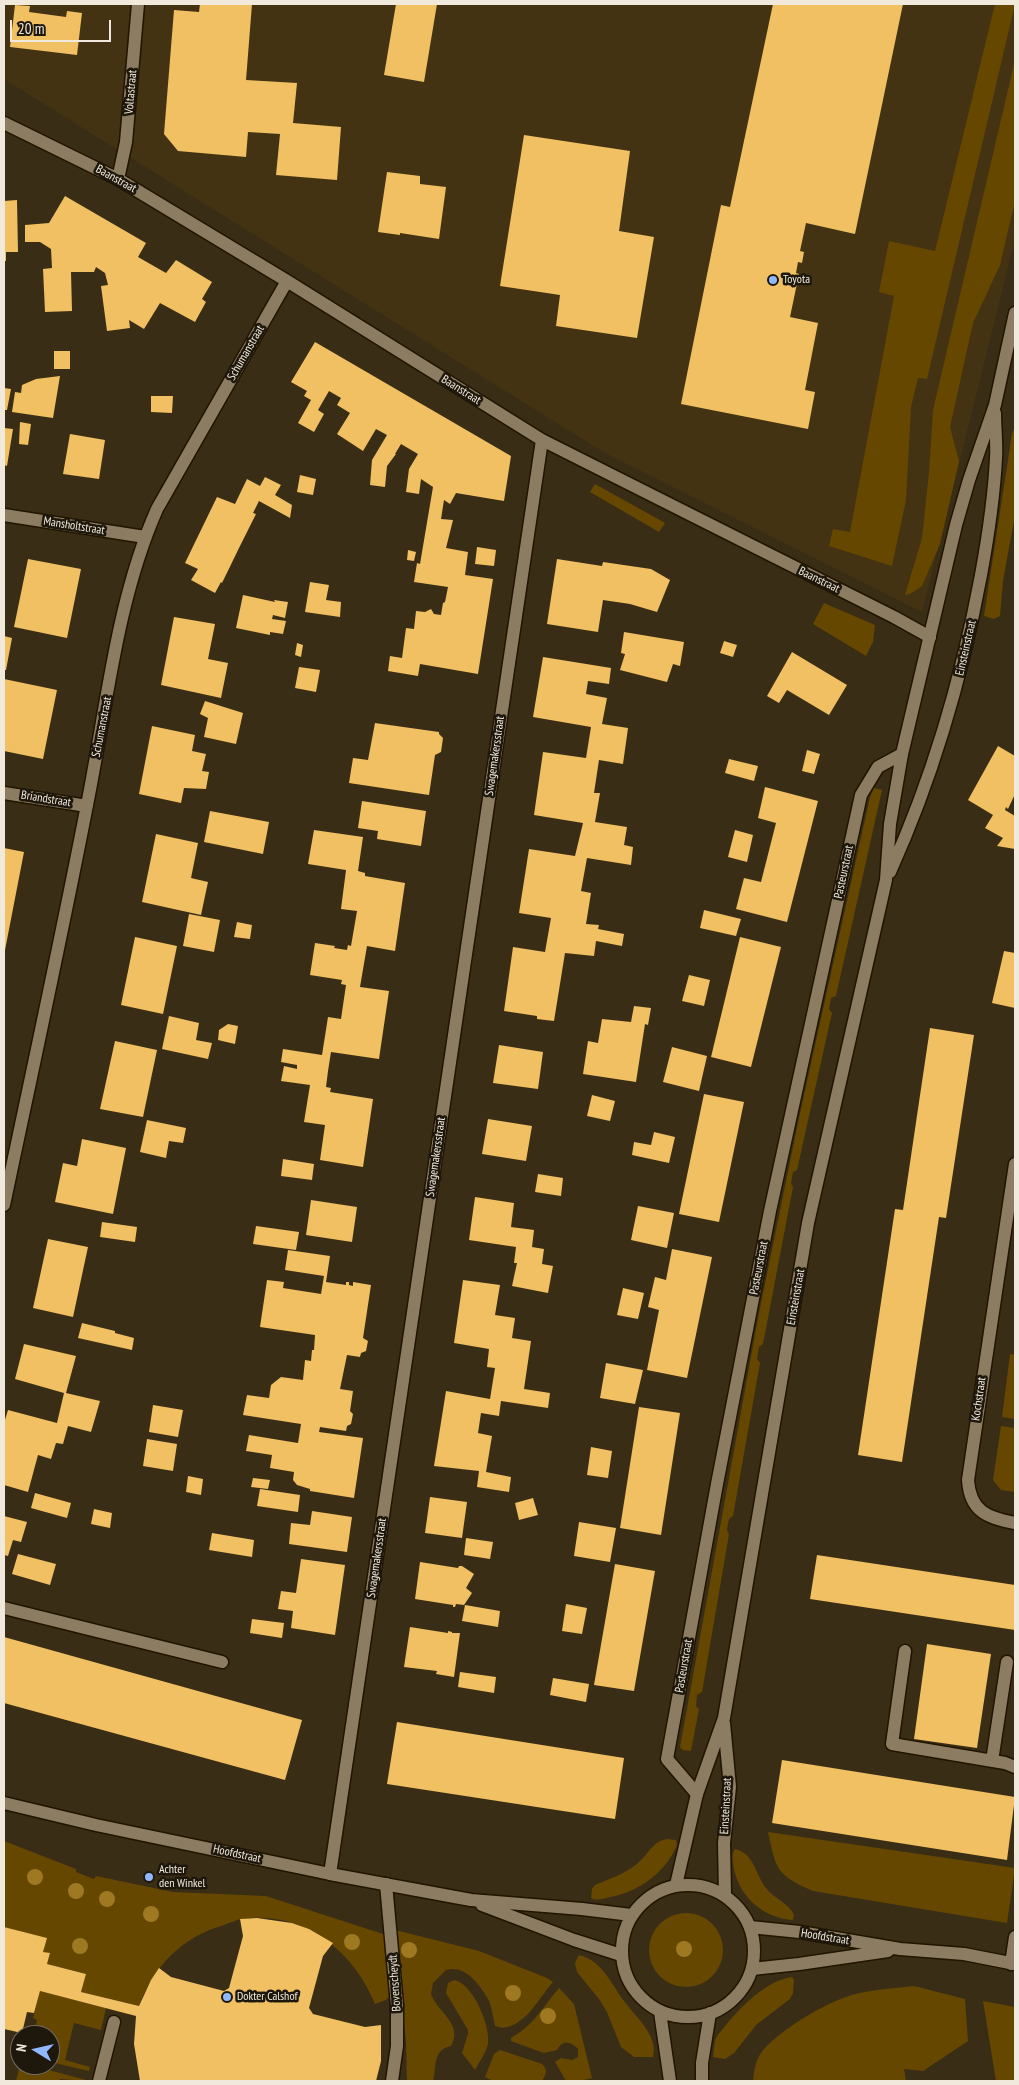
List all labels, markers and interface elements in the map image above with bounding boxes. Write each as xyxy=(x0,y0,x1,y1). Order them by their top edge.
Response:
scale bar xyxy=(12,10,114,42)
text: 20 m xyxy=(18,19,44,38)
street label: Voltastraat xyxy=(122,69,140,115)
street label: Baanstraat xyxy=(93,162,139,196)
place label: Toyota xyxy=(783,273,810,287)
marker: Toyota xyxy=(767,274,779,286)
street label: Schumanstraat xyxy=(224,323,268,383)
street label: Baanstraat xyxy=(439,372,483,408)
street label: Mansholtstraat xyxy=(42,514,106,538)
street label: Baanstraat xyxy=(796,564,842,596)
street label: Einsteinstraat xyxy=(953,619,979,677)
street label: Schumanstraat xyxy=(89,696,115,758)
street label: Swagemakersstraat xyxy=(482,715,508,797)
street label: Briandstraat xyxy=(20,788,72,810)
street label: Pasteurstraat xyxy=(831,844,857,900)
street label: Swagemakersstraat xyxy=(423,1116,449,1198)
street label: Pasteurstraat xyxy=(747,1240,771,1296)
street label: Einsteinstraat xyxy=(784,1268,808,1326)
street label: Kochstraat xyxy=(969,1376,989,1422)
street label: Swagemakersstraat xyxy=(364,1517,390,1599)
street label: Pasteurstraat xyxy=(672,1638,696,1694)
street label: Einsteinstraat xyxy=(717,1777,735,1835)
street label: Hoofdstraat xyxy=(212,1842,262,1866)
place label: Achter den Winkel xyxy=(159,1863,205,1891)
marker: Achter den Winkel xyxy=(143,1871,155,1883)
street label: Hoofdstraat xyxy=(800,1926,850,1948)
street label: Bovenscheydt xyxy=(386,1954,404,2012)
place label: Dokter Calshof xyxy=(237,1990,298,2004)
marker: Dokter Calshof xyxy=(221,1991,233,2003)
north arrow xyxy=(10,2025,60,2075)
text: N xyxy=(12,2043,31,2053)

